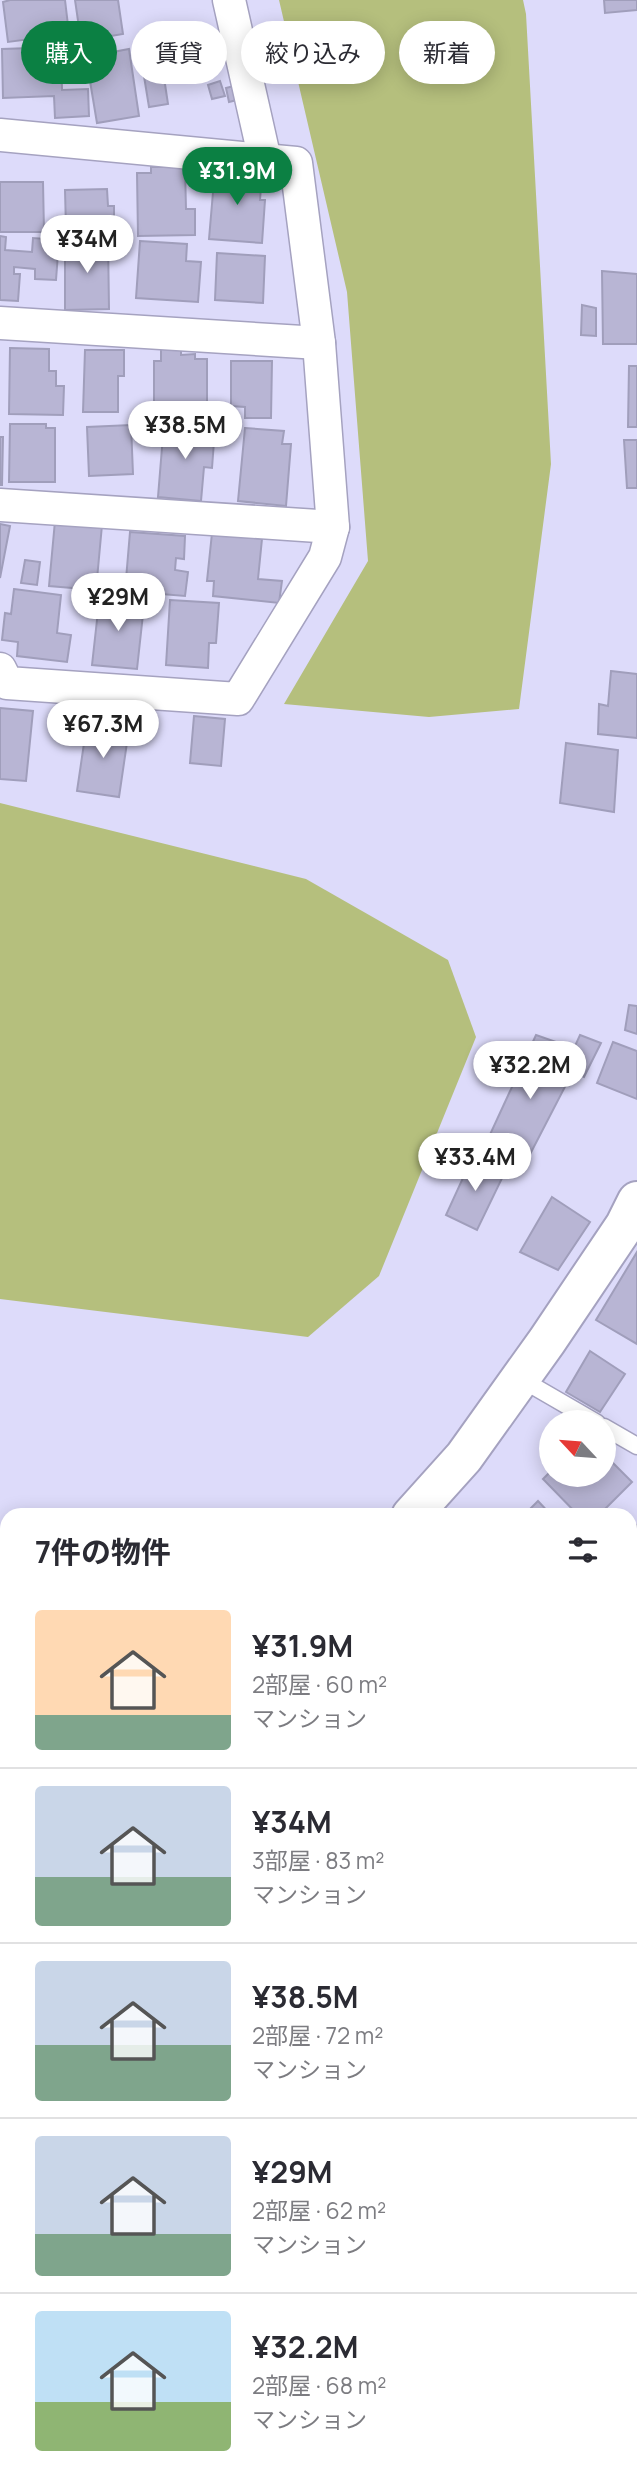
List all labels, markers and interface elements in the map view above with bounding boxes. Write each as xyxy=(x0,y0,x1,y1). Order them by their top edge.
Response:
chip: 購入 xyxy=(21,21,117,84)
chip: 賃貸 xyxy=(131,21,227,84)
chip: 絞り込み xyxy=(241,21,385,84)
chip: 新着 xyxy=(399,21,495,84)
pin: ¥31.9M xyxy=(180,148,294,207)
text: ¥31.9M xyxy=(198,154,276,186)
pin: ¥34M xyxy=(46,216,128,275)
text: ¥34M xyxy=(56,222,118,254)
pin: ¥38.5M xyxy=(128,402,242,461)
text: ¥38.5M xyxy=(144,408,226,440)
pin: ¥29M xyxy=(77,574,159,633)
text: ¥29M xyxy=(87,580,149,612)
pin: ¥67.3M xyxy=(46,700,160,760)
text: ¥67.3M xyxy=(63,707,143,739)
pin: ¥32.2M xyxy=(473,1042,587,1101)
text: ¥32.2M xyxy=(489,1048,571,1080)
pin: ¥33.4M xyxy=(418,1134,532,1193)
text: ¥33.4M xyxy=(434,1140,516,1172)
north arrow xyxy=(539,1410,616,1488)
map controls xyxy=(539,1410,616,1487)
text: 7件の物件 xyxy=(35,1531,171,1572)
icon: filters xyxy=(564,1531,602,1569)
text: ¥31.9M xyxy=(252,1625,353,1666)
icon: home xyxy=(91,1638,175,1722)
text: 2部屋 · 60 m² xyxy=(252,1668,387,1700)
text: マンション xyxy=(252,1702,367,1734)
text: ¥34M xyxy=(252,1801,332,1842)
icon: home xyxy=(91,1814,175,1898)
text: 3部屋 · 83 m² xyxy=(252,1844,385,1876)
text: マンション xyxy=(252,1878,367,1910)
text: ¥38.5M xyxy=(252,1976,359,2017)
icon: home xyxy=(91,1989,175,2073)
text: 2部屋 · 72 m² xyxy=(252,2019,383,2051)
text: マンション xyxy=(252,2053,367,2085)
text: ¥29M xyxy=(252,2151,333,2192)
icon: home xyxy=(91,2164,175,2248)
text: 2部屋 · 62 m² xyxy=(252,2194,386,2226)
text: マンション xyxy=(252,2228,367,2260)
text: ¥32.2M xyxy=(252,2326,358,2367)
icon: home xyxy=(91,2339,175,2423)
text: 2部屋 · 68 m² xyxy=(252,2369,386,2401)
text: マンション xyxy=(252,2403,367,2435)

